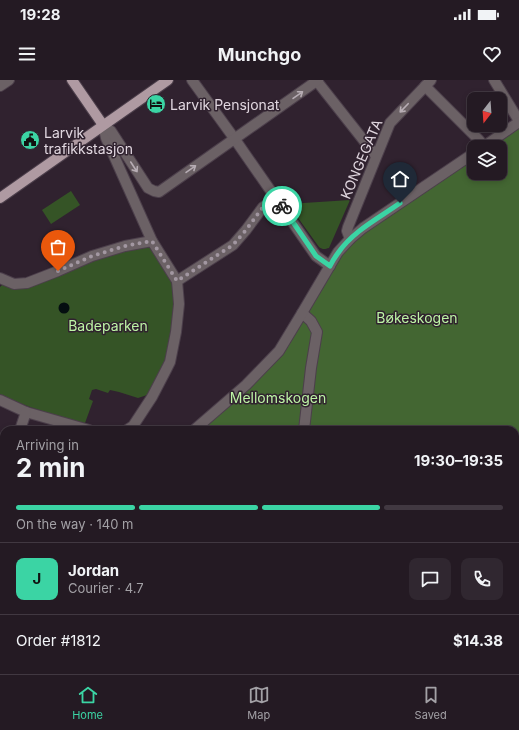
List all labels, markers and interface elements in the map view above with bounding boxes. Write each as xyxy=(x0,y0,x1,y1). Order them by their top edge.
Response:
text: 19:28 xyxy=(20,5,60,24)
icon: menu xyxy=(16,43,38,65)
icon: heart xyxy=(481,43,503,65)
text: Munchgo xyxy=(218,44,301,65)
one-way arrow xyxy=(292,91,303,99)
north arrow xyxy=(467,92,507,132)
map controls xyxy=(467,92,507,180)
hotel icon: Larvik Pensjonat xyxy=(145,93,167,115)
place label: Larvik Pensjonat xyxy=(170,96,280,113)
one-way arrow xyxy=(399,103,409,113)
street label: KONGEGATA xyxy=(337,116,386,202)
place label: Larvik trafikkstasjon xyxy=(44,124,133,157)
public building icon: Larvik trafikkstasjon xyxy=(19,129,41,151)
button: layers xyxy=(467,140,507,180)
one-way arrow xyxy=(130,162,139,173)
pin xyxy=(383,162,417,203)
one-way arrow xyxy=(186,165,197,173)
icon: home xyxy=(389,168,411,190)
courier xyxy=(262,186,302,226)
icon: bike xyxy=(271,195,293,217)
pin xyxy=(41,230,75,271)
icon: bag xyxy=(47,236,69,258)
park label: Bøkeskogen xyxy=(376,309,458,326)
park label: Badeparken xyxy=(68,317,148,334)
park label: Mellomskogen xyxy=(230,389,326,406)
text: Arriving in xyxy=(16,437,79,453)
text: 19:30–19:35 xyxy=(414,451,503,470)
text: 2 min xyxy=(16,452,86,483)
text: On the way · 140 m xyxy=(16,516,134,532)
button: chat xyxy=(409,558,451,600)
button: phone xyxy=(461,558,503,600)
text: Jordan xyxy=(68,561,119,580)
text: J xyxy=(33,569,41,588)
text: Courier · 4.7 xyxy=(68,580,144,596)
text: Order #1812 xyxy=(16,631,101,650)
text: $14.38 xyxy=(453,631,503,650)
tab: Home xyxy=(72,684,103,722)
tab: Map xyxy=(247,684,270,722)
tab: Saved xyxy=(415,684,447,722)

